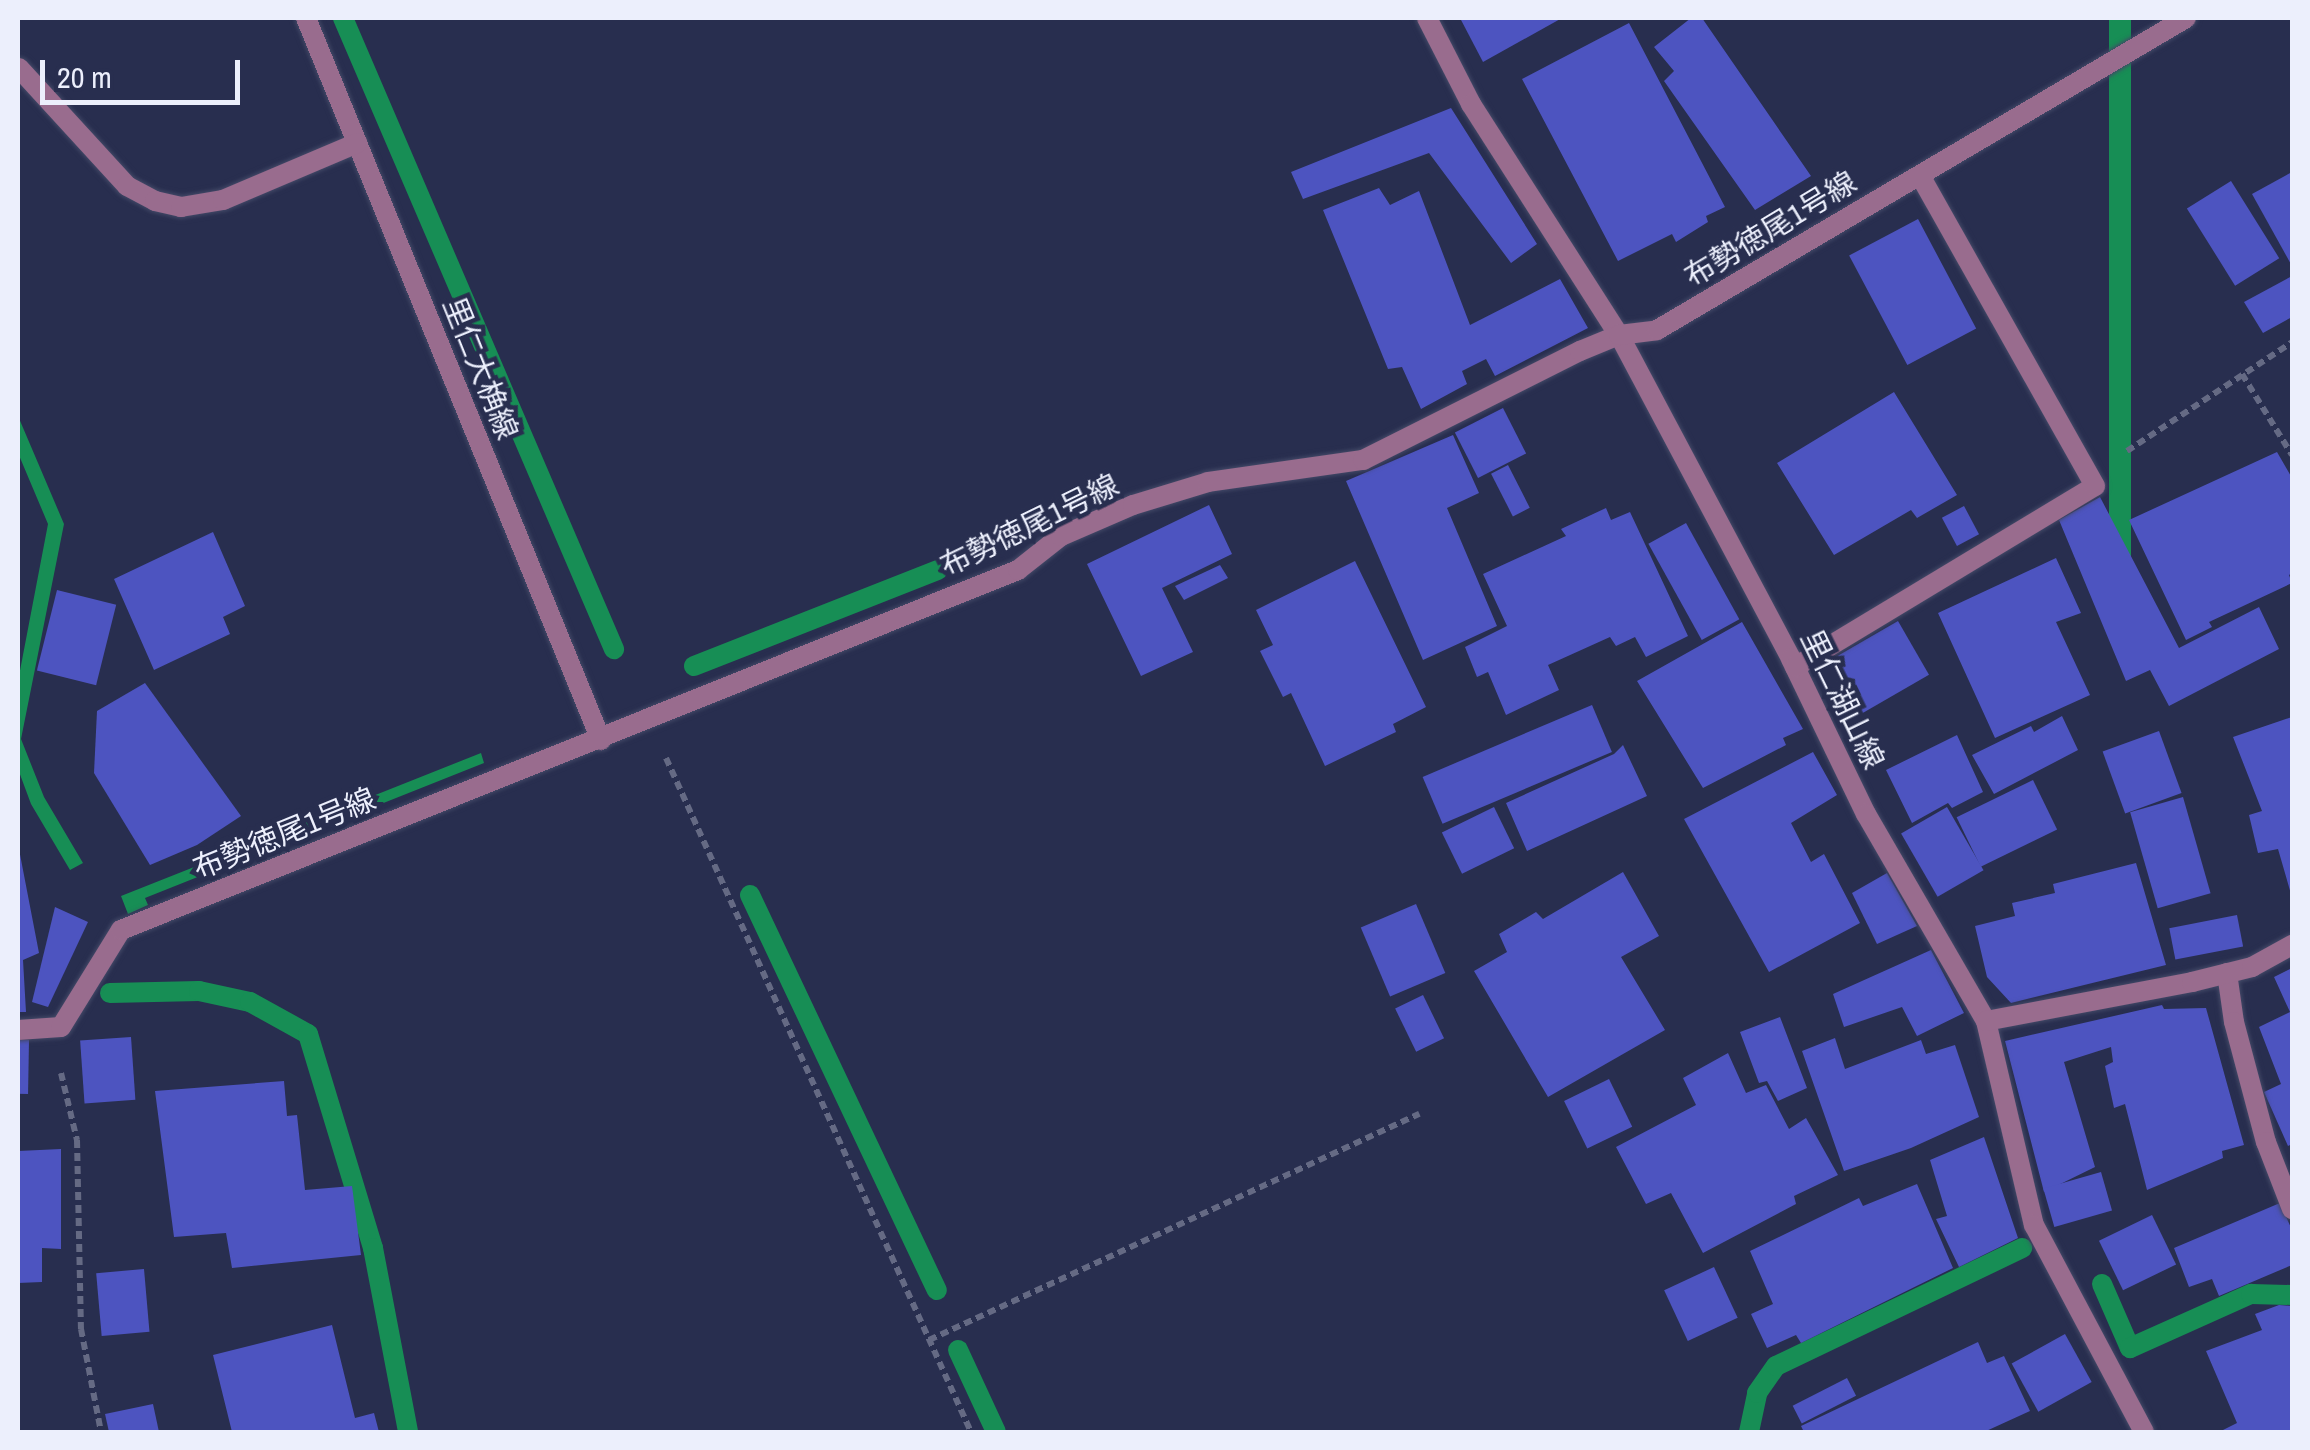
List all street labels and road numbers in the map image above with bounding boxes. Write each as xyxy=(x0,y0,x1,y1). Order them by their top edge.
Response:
street label: 布勢徳尾1号線 xyxy=(1678,164,1862,294)
street label: 里仁大桷線 xyxy=(436,292,526,444)
street label: 布勢徳尾1号線 xyxy=(934,466,1124,584)
street label: 里仁湖山線 xyxy=(1794,624,1892,774)
street label: 布勢徳尾1号線 xyxy=(187,780,381,886)

